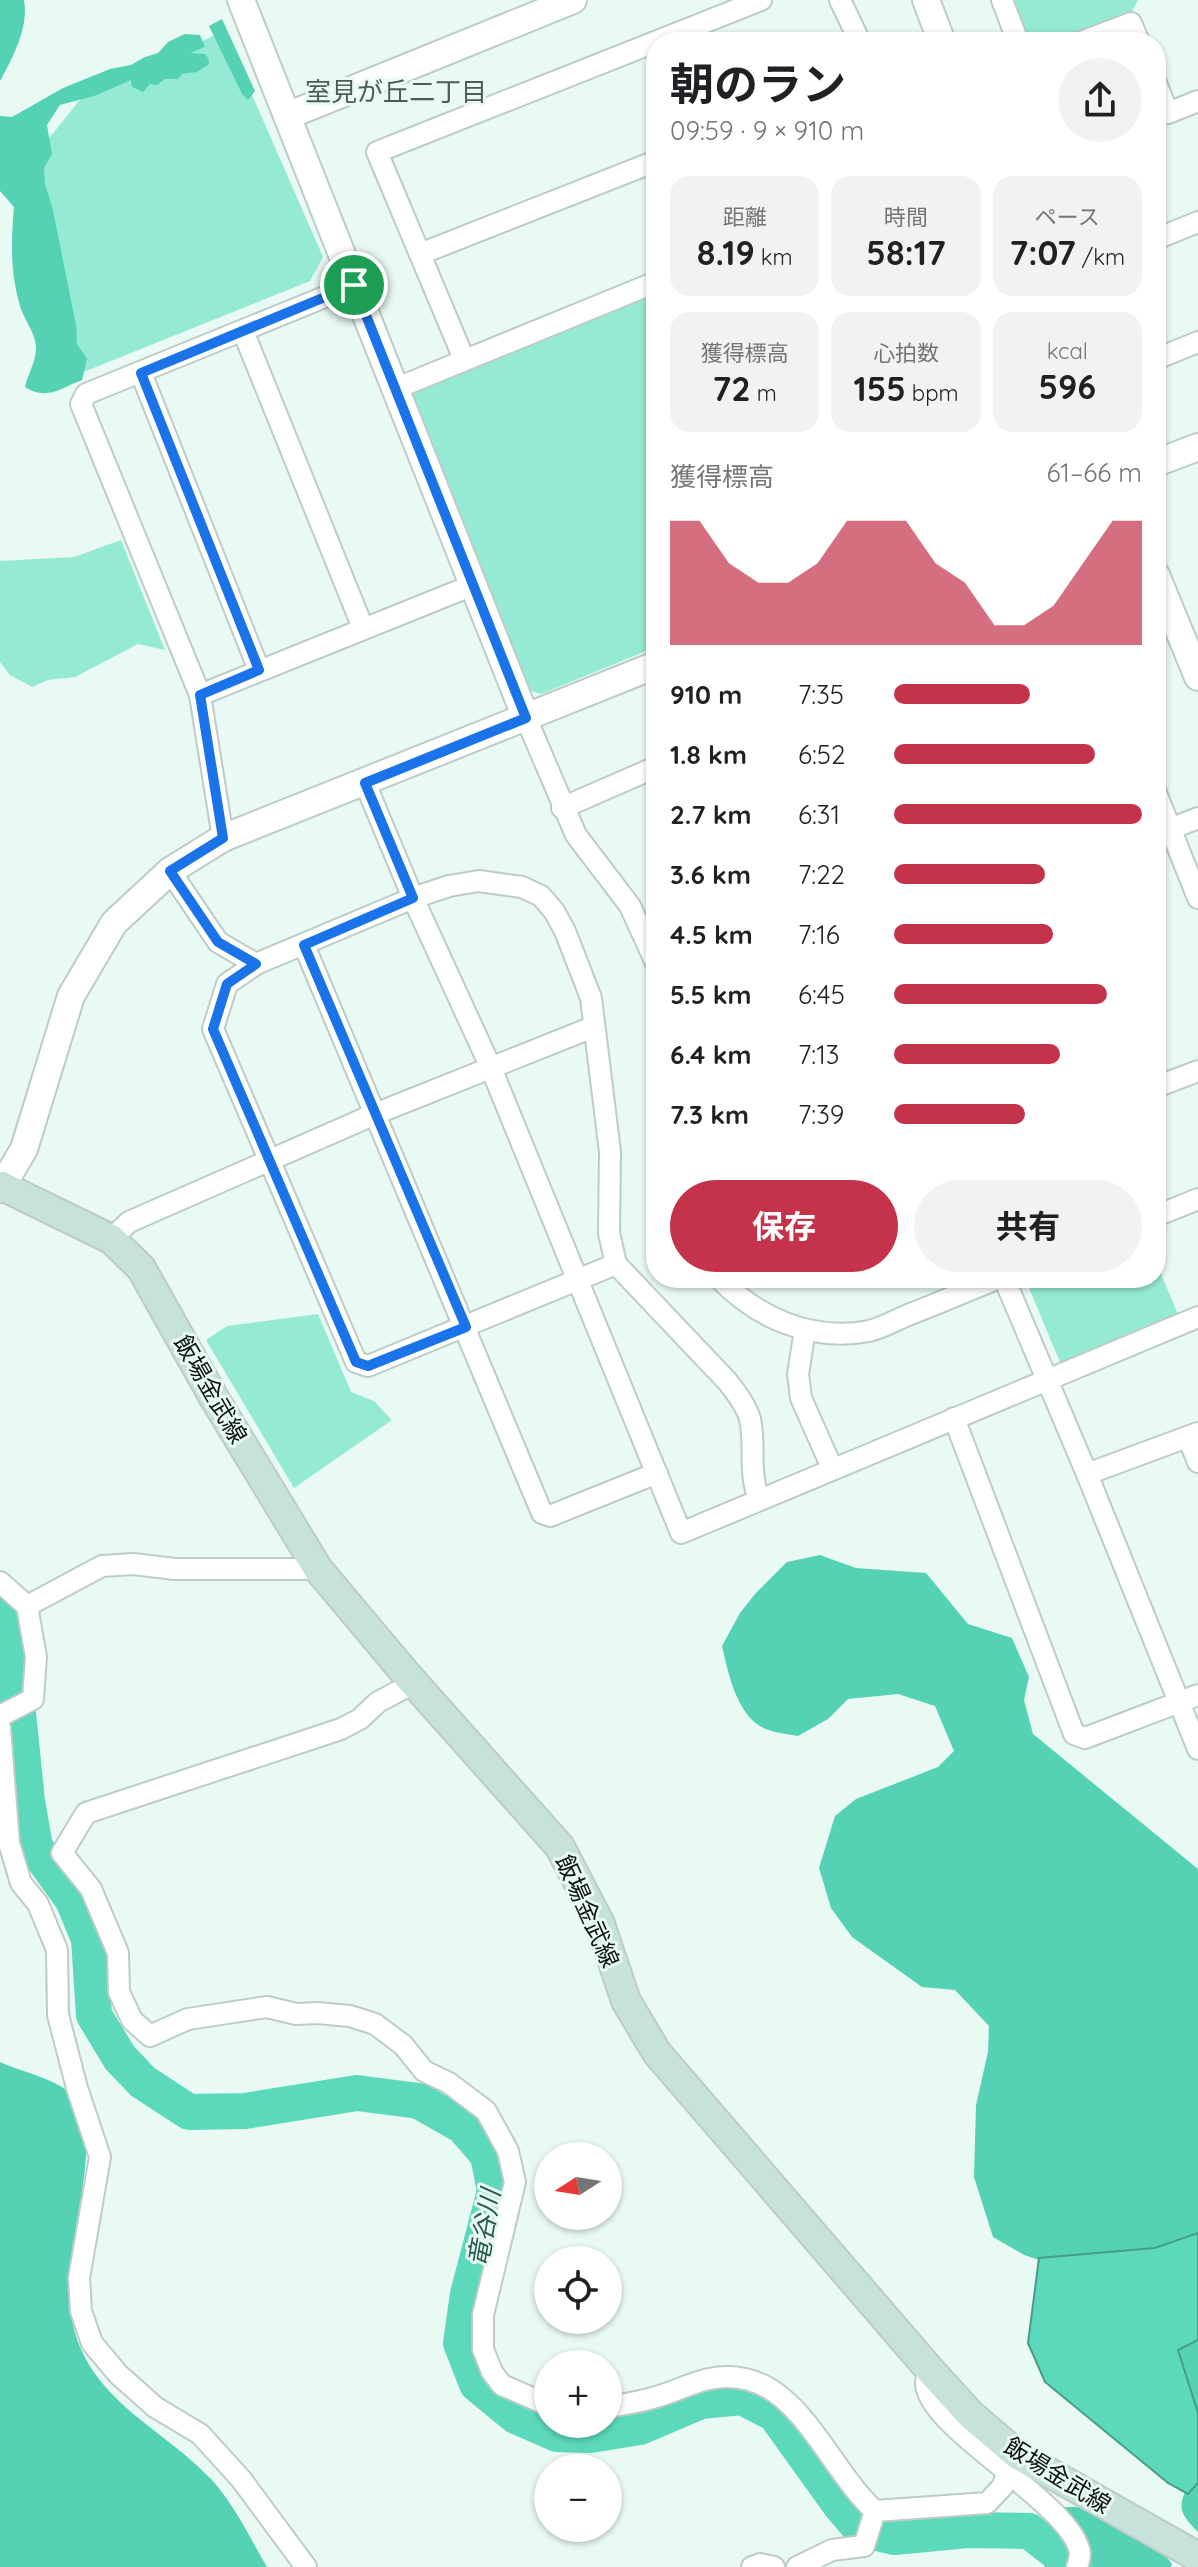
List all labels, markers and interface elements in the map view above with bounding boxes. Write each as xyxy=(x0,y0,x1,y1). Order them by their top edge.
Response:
text: 朝のラン xyxy=(670,56,846,111)
button: share xyxy=(1058,58,1142,142)
district label: 室見が丘二丁目 xyxy=(305,75,487,108)
text: 09:59 · 9 × 910 m xyxy=(670,114,864,147)
text: 距離 xyxy=(723,203,767,231)
text: 時間 xyxy=(884,203,928,231)
text: ペース xyxy=(1035,203,1100,231)
text: 8.19 xyxy=(697,231,755,274)
text: 58:17 xyxy=(866,231,946,274)
text: 7:07 xyxy=(1010,231,1076,274)
text: km xyxy=(755,243,793,271)
text: /km xyxy=(1076,243,1125,271)
pin xyxy=(320,251,388,319)
icon: arrive xyxy=(332,263,376,307)
text: kcal xyxy=(1047,337,1088,365)
text: 獲得標高 xyxy=(701,339,789,367)
text: 心拍数 xyxy=(873,339,939,367)
text: 596 xyxy=(1038,365,1096,408)
text: 72 xyxy=(713,367,751,410)
text: 155 xyxy=(853,367,906,410)
text: m xyxy=(751,379,777,407)
text: bpm xyxy=(906,379,959,407)
text: 61–66 m xyxy=(1046,456,1142,489)
text: 獲得標高 xyxy=(670,460,774,493)
text: 910 m xyxy=(670,678,742,711)
text: 7:35 xyxy=(798,678,844,711)
text: 1.8 km xyxy=(670,738,747,771)
text: 6:52 xyxy=(798,738,845,771)
text: 2.7 km xyxy=(670,798,752,831)
text: 6:31 xyxy=(798,798,840,831)
text: 3.6 km xyxy=(670,858,751,891)
text: 7:22 xyxy=(798,858,845,891)
text: 4.5 km xyxy=(670,918,753,951)
text: 7:16 xyxy=(798,918,840,951)
text: 5.5 km xyxy=(670,978,751,1011)
text: 6:45 xyxy=(798,978,845,1011)
text: 6.4 km xyxy=(670,1038,751,1071)
text: 7:13 xyxy=(798,1038,839,1071)
text: 7.3 km xyxy=(670,1098,749,1131)
text: 7:39 xyxy=(798,1098,844,1131)
button: 保存 xyxy=(670,1180,898,1272)
button: 共有 xyxy=(914,1180,1142,1272)
street label: 飯場金武線 xyxy=(168,1330,254,1448)
street label: 飯場金武線 xyxy=(550,1850,626,1972)
north arrow xyxy=(534,2142,622,2230)
map controls xyxy=(534,2142,622,2542)
water label: 竜谷川 xyxy=(461,2184,508,2269)
button: locate xyxy=(534,2246,622,2334)
button: + xyxy=(534,2350,622,2438)
street label: 飯場金武線 xyxy=(999,2430,1117,2520)
button: − xyxy=(534,2454,622,2542)

